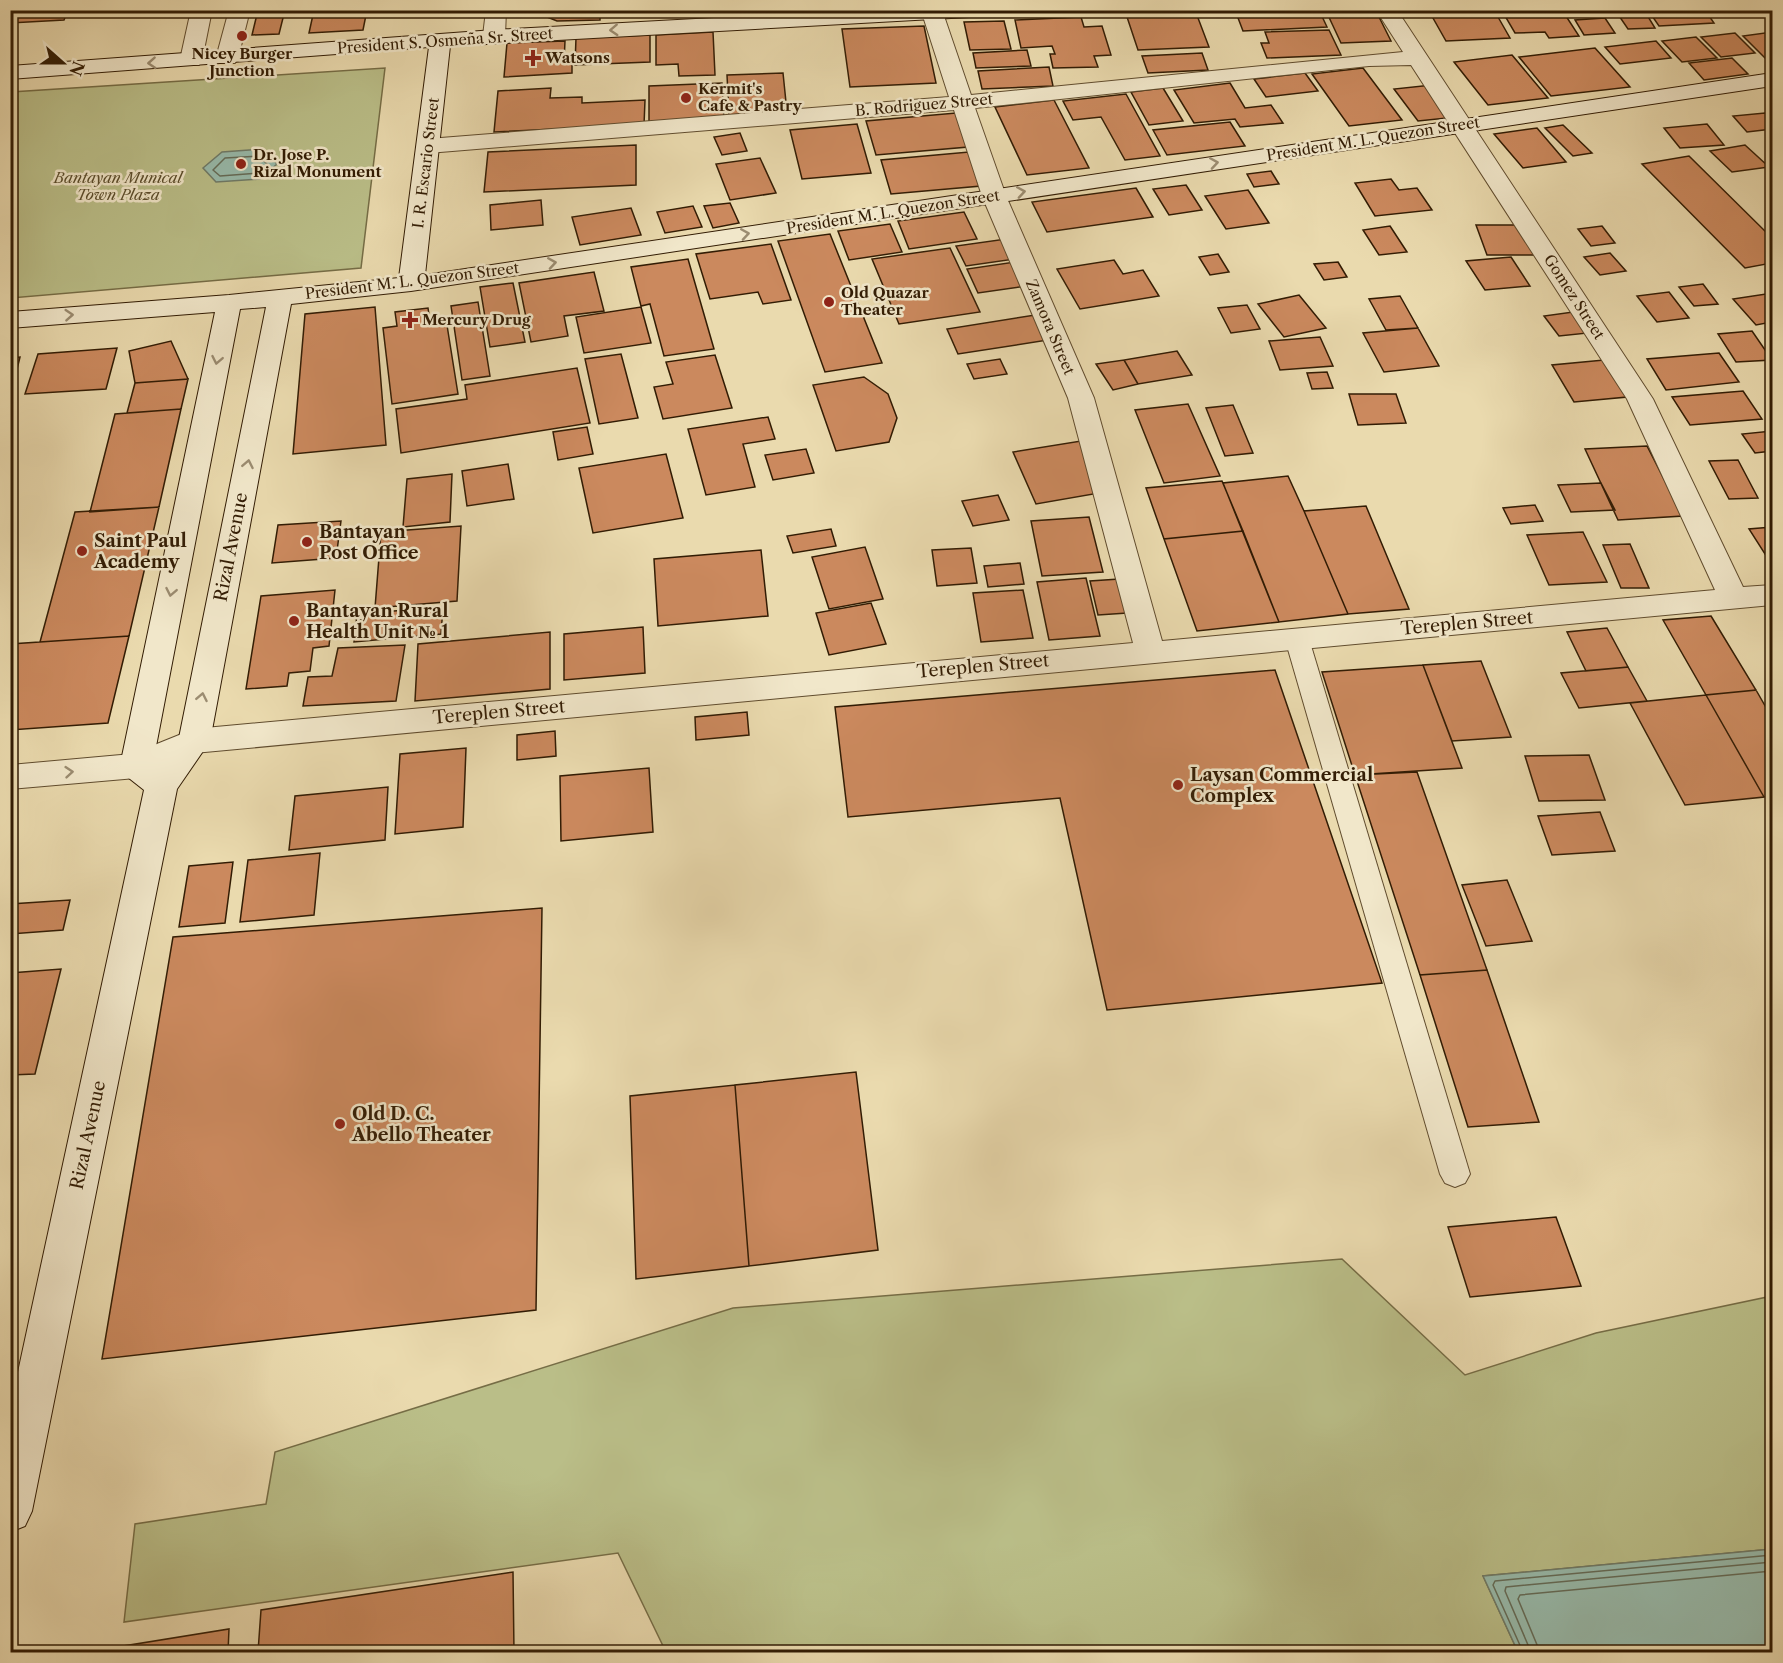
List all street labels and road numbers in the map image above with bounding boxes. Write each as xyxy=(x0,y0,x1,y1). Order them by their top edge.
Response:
street label: President S. Osmeña Sr. Street xyxy=(336,23,554,58)
street label: B. Rodriguez Street xyxy=(854,89,994,120)
street label: I. R. Escario Street xyxy=(408,96,443,230)
street label: President M. L. Quezon Street xyxy=(1265,112,1482,165)
street label: President M. L. Quezon Street xyxy=(785,185,1002,238)
street label: Gomez Street xyxy=(1540,251,1609,344)
street label: President M. L. Quezon Street xyxy=(304,258,521,303)
street label: Zamora Street xyxy=(1022,276,1079,378)
street label: Rizal Avenue xyxy=(210,491,252,603)
street label: Tereplen Street xyxy=(1400,606,1535,640)
street label: Tereplen Street xyxy=(916,649,1051,683)
street label: Tereplen Street xyxy=(432,695,567,729)
street label: Rizal Avenue xyxy=(66,1079,110,1191)

